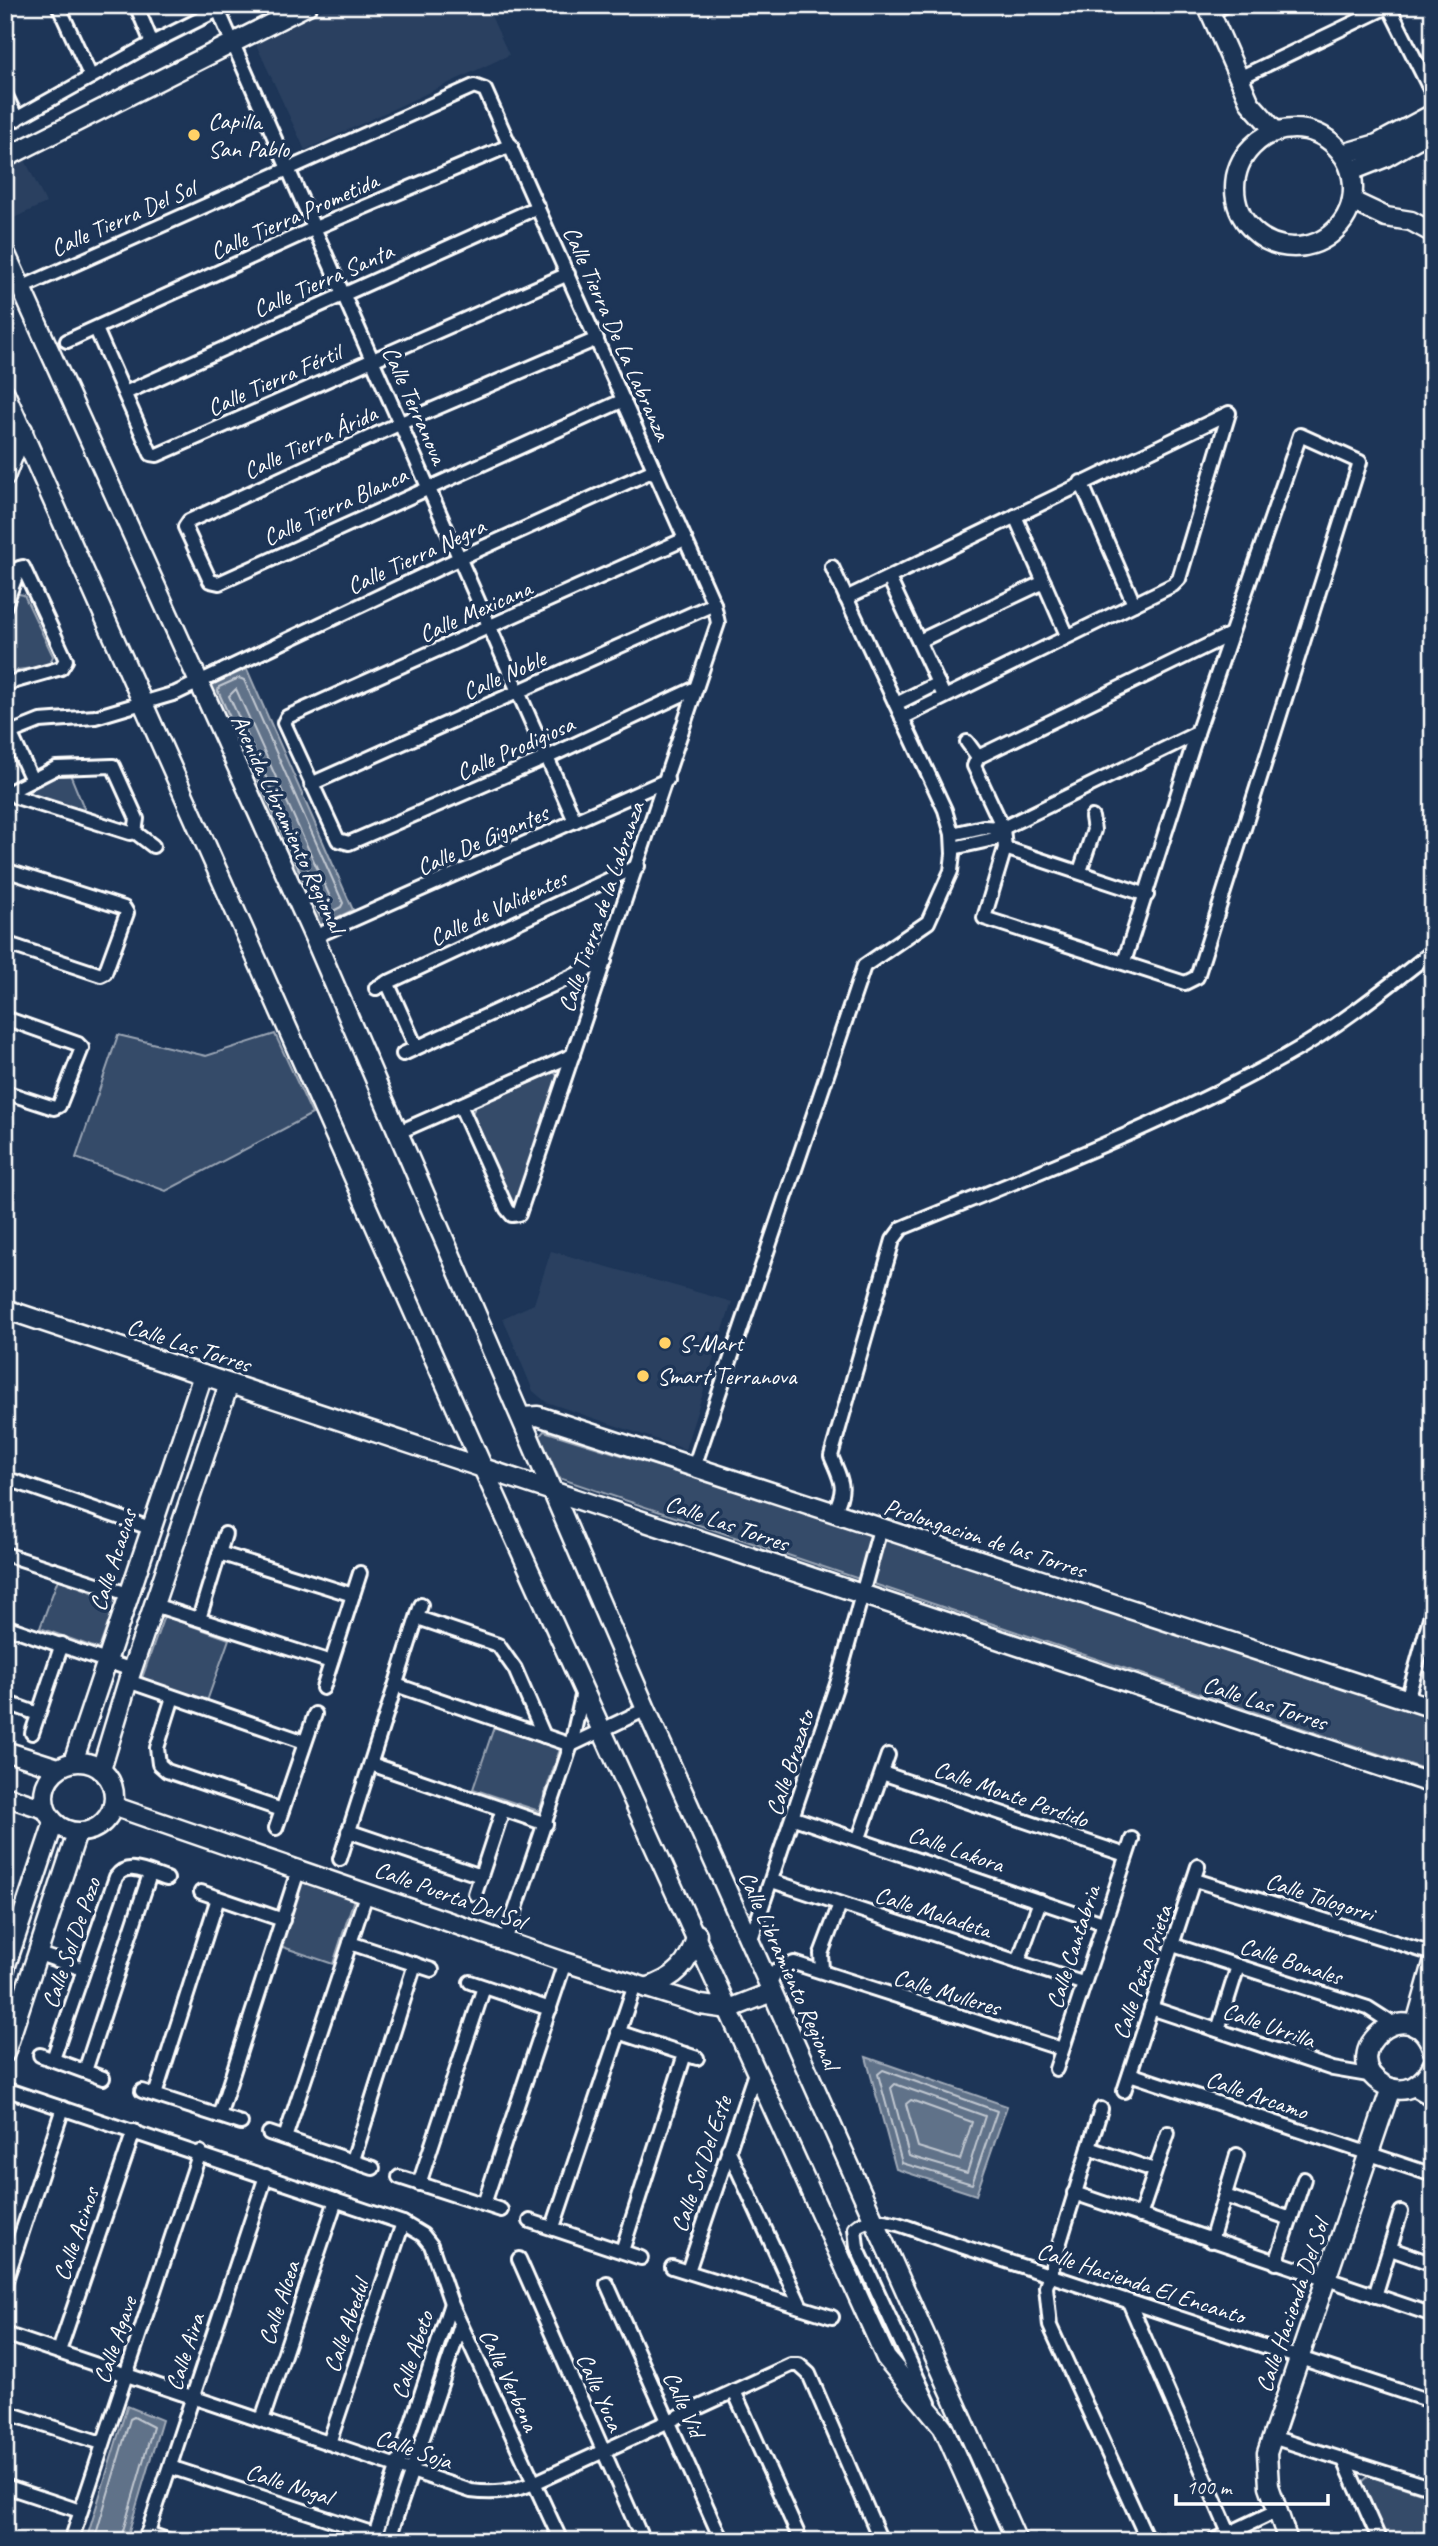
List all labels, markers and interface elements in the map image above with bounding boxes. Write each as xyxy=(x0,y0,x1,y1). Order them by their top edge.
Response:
place label: Capilla San Pablo xyxy=(208,106,291,164)
marker: Capilla San Pablo xyxy=(186,127,202,143)
street label: Calle Tierra Prometida xyxy=(205,165,385,266)
street label: Calle Tierra Del Sol xyxy=(46,171,204,263)
street label: Calle Tierra De La Labranza xyxy=(556,221,678,446)
street label: Calle Tierra Santa xyxy=(248,235,399,324)
street label: Calle Tierra Fértil xyxy=(202,336,349,423)
street label: Calle Terranova xyxy=(376,341,455,471)
street label: Calle Tierra Árida xyxy=(238,397,383,486)
street label: Calle Tierra Blanca xyxy=(258,459,413,552)
street label: Calle Tierra Negra xyxy=(342,510,491,601)
street label: Calle Mexicana xyxy=(414,572,538,649)
street label: Calle Noble xyxy=(458,643,552,707)
street label: Calle Prodigiosa xyxy=(451,708,580,787)
street label: Avenida Libramiento Regional xyxy=(224,709,353,940)
street label: Calle Tierra de la Labranza xyxy=(551,796,652,1016)
street label: Calle De Gigantes xyxy=(412,797,555,882)
street label: Calle de Validentes xyxy=(425,862,573,953)
street label: Calle Las Torres xyxy=(123,1311,256,1380)
place label: S-Mart xyxy=(679,1328,745,1358)
marker: S-Mart xyxy=(657,1335,673,1351)
place label: Smart Terranova xyxy=(657,1361,798,1391)
marker: Smart Terranova xyxy=(635,1368,651,1384)
street label: Calle Las Torres xyxy=(661,1488,794,1559)
street label: Prolongacion de las Torres xyxy=(880,1491,1091,1585)
street label: Calle Acacias xyxy=(82,1504,144,1615)
street label: Calle Las Torres xyxy=(1199,1669,1332,1738)
street label: Calle Brazato xyxy=(759,1704,822,1819)
street label: Calle Monte Perdido xyxy=(930,1754,1093,1835)
street label: Calle Lakora xyxy=(904,1819,1009,1880)
street label: Calle Puerta Del Sol xyxy=(370,1854,533,1938)
street label: Calle Tologorri xyxy=(1262,1865,1381,1930)
street label: Calle Libramiento Regional xyxy=(732,1866,848,2077)
street label: Calle Sol De Pozo xyxy=(35,1872,108,2012)
street label: Calle Maladeta xyxy=(871,1879,997,1946)
street label: Calle Cantabria xyxy=(1039,1880,1108,2012)
street label: Calle Peña Prieta xyxy=(1105,1900,1179,2043)
street label: Calle Bonales xyxy=(1236,1930,1348,1992)
street label: Calle Mulleres xyxy=(890,1962,1006,2023)
street label: Calle Urrilla xyxy=(1219,1995,1320,2055)
street label: Calle Arcamo xyxy=(1202,2064,1313,2127)
street label: Calle Sol Del Este xyxy=(664,2090,739,2236)
street label: Calle Acinos xyxy=(46,2182,106,2284)
street label: Calle Hacienda Del Sol xyxy=(1249,2212,1337,2396)
street label: Calle Hacienda El Encanto xyxy=(1033,2235,1251,2331)
street label: Calle Alcea xyxy=(251,2256,307,2349)
street label: Calle Abedul xyxy=(316,2272,377,2376)
street label: Calle Agave xyxy=(86,2291,144,2387)
street label: Calle Abeto xyxy=(384,2306,441,2403)
street label: Calle Aira xyxy=(158,2308,212,2394)
street label: Calle Verbena xyxy=(472,2324,546,2437)
street label: Calle Yuca xyxy=(570,2348,631,2437)
street label: Calle Vid xyxy=(656,2366,713,2445)
street label: Calle Soja xyxy=(372,2422,458,2477)
street label: Calle Nogal xyxy=(242,2456,340,2513)
scale bar xyxy=(1176,2462,1328,2506)
text: 100 m xyxy=(1186,2474,1233,2500)

